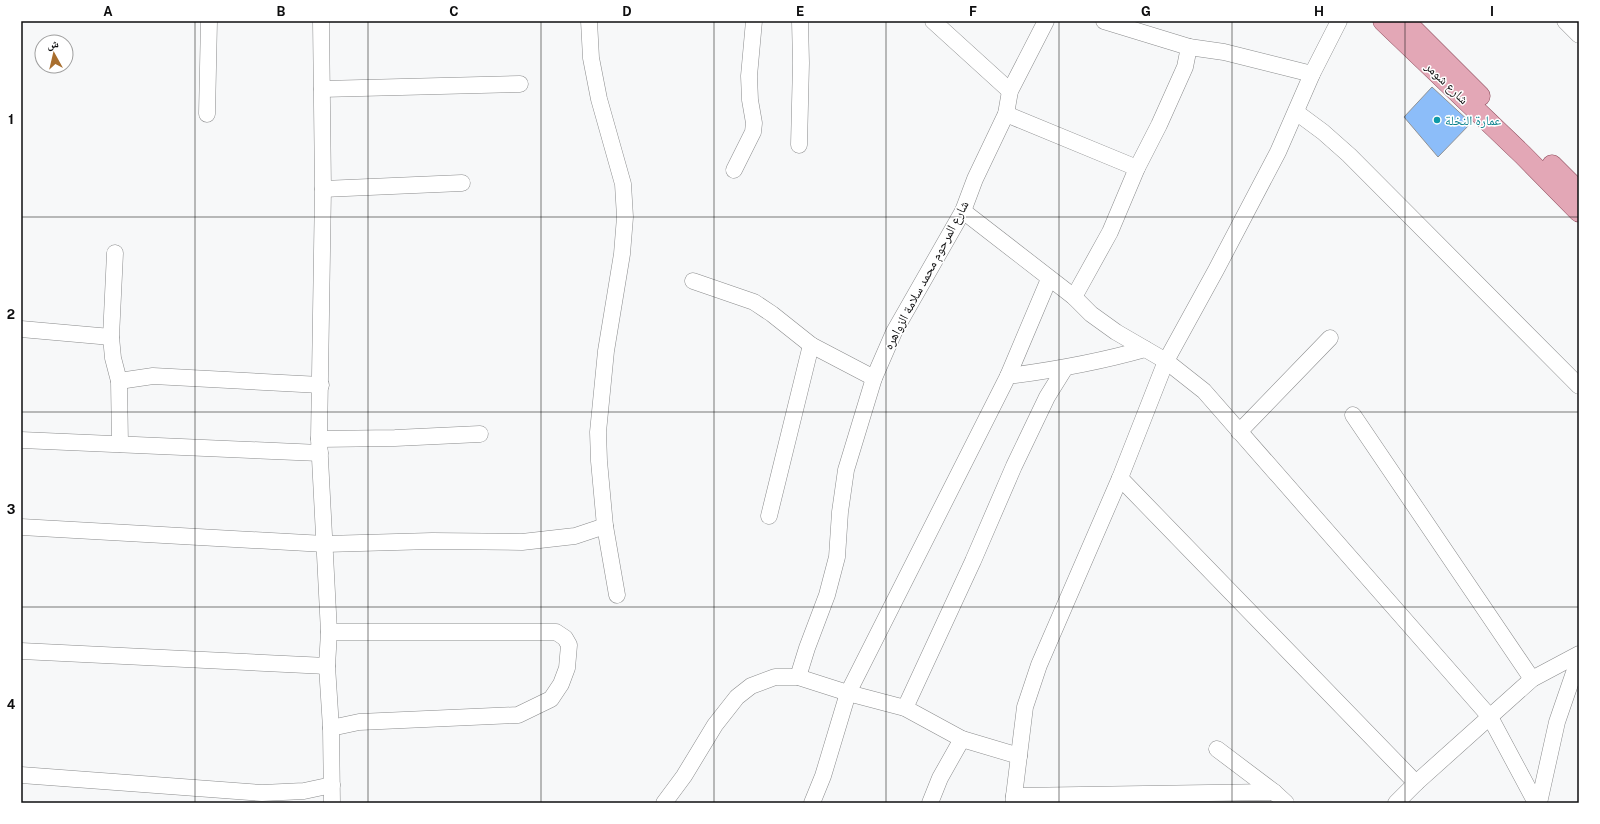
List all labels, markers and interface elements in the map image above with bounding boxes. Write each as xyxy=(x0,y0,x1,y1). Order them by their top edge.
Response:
text: A xyxy=(103,4,113,19)
text: B xyxy=(277,4,286,19)
text: C xyxy=(449,4,459,19)
text: D xyxy=(622,4,632,19)
text: E xyxy=(796,4,804,19)
text: F xyxy=(969,4,977,19)
text: G xyxy=(1141,4,1151,19)
text: H xyxy=(1314,4,1324,19)
text: I xyxy=(1490,4,1494,19)
north arrow xyxy=(34,34,74,74)
text: ش xyxy=(46,37,60,53)
street label: شارع شومر xyxy=(1420,58,1472,108)
text: 1 xyxy=(8,112,14,127)
place label: عمارة النخلة xyxy=(1445,113,1502,129)
marker: عمارة النخلة xyxy=(1432,115,1442,125)
street label: شارع المرحوم محمد سلامة الزواهره xyxy=(880,198,973,353)
text: 2 xyxy=(7,307,15,322)
text: 3 xyxy=(7,502,16,517)
text: 4 xyxy=(7,697,16,712)

